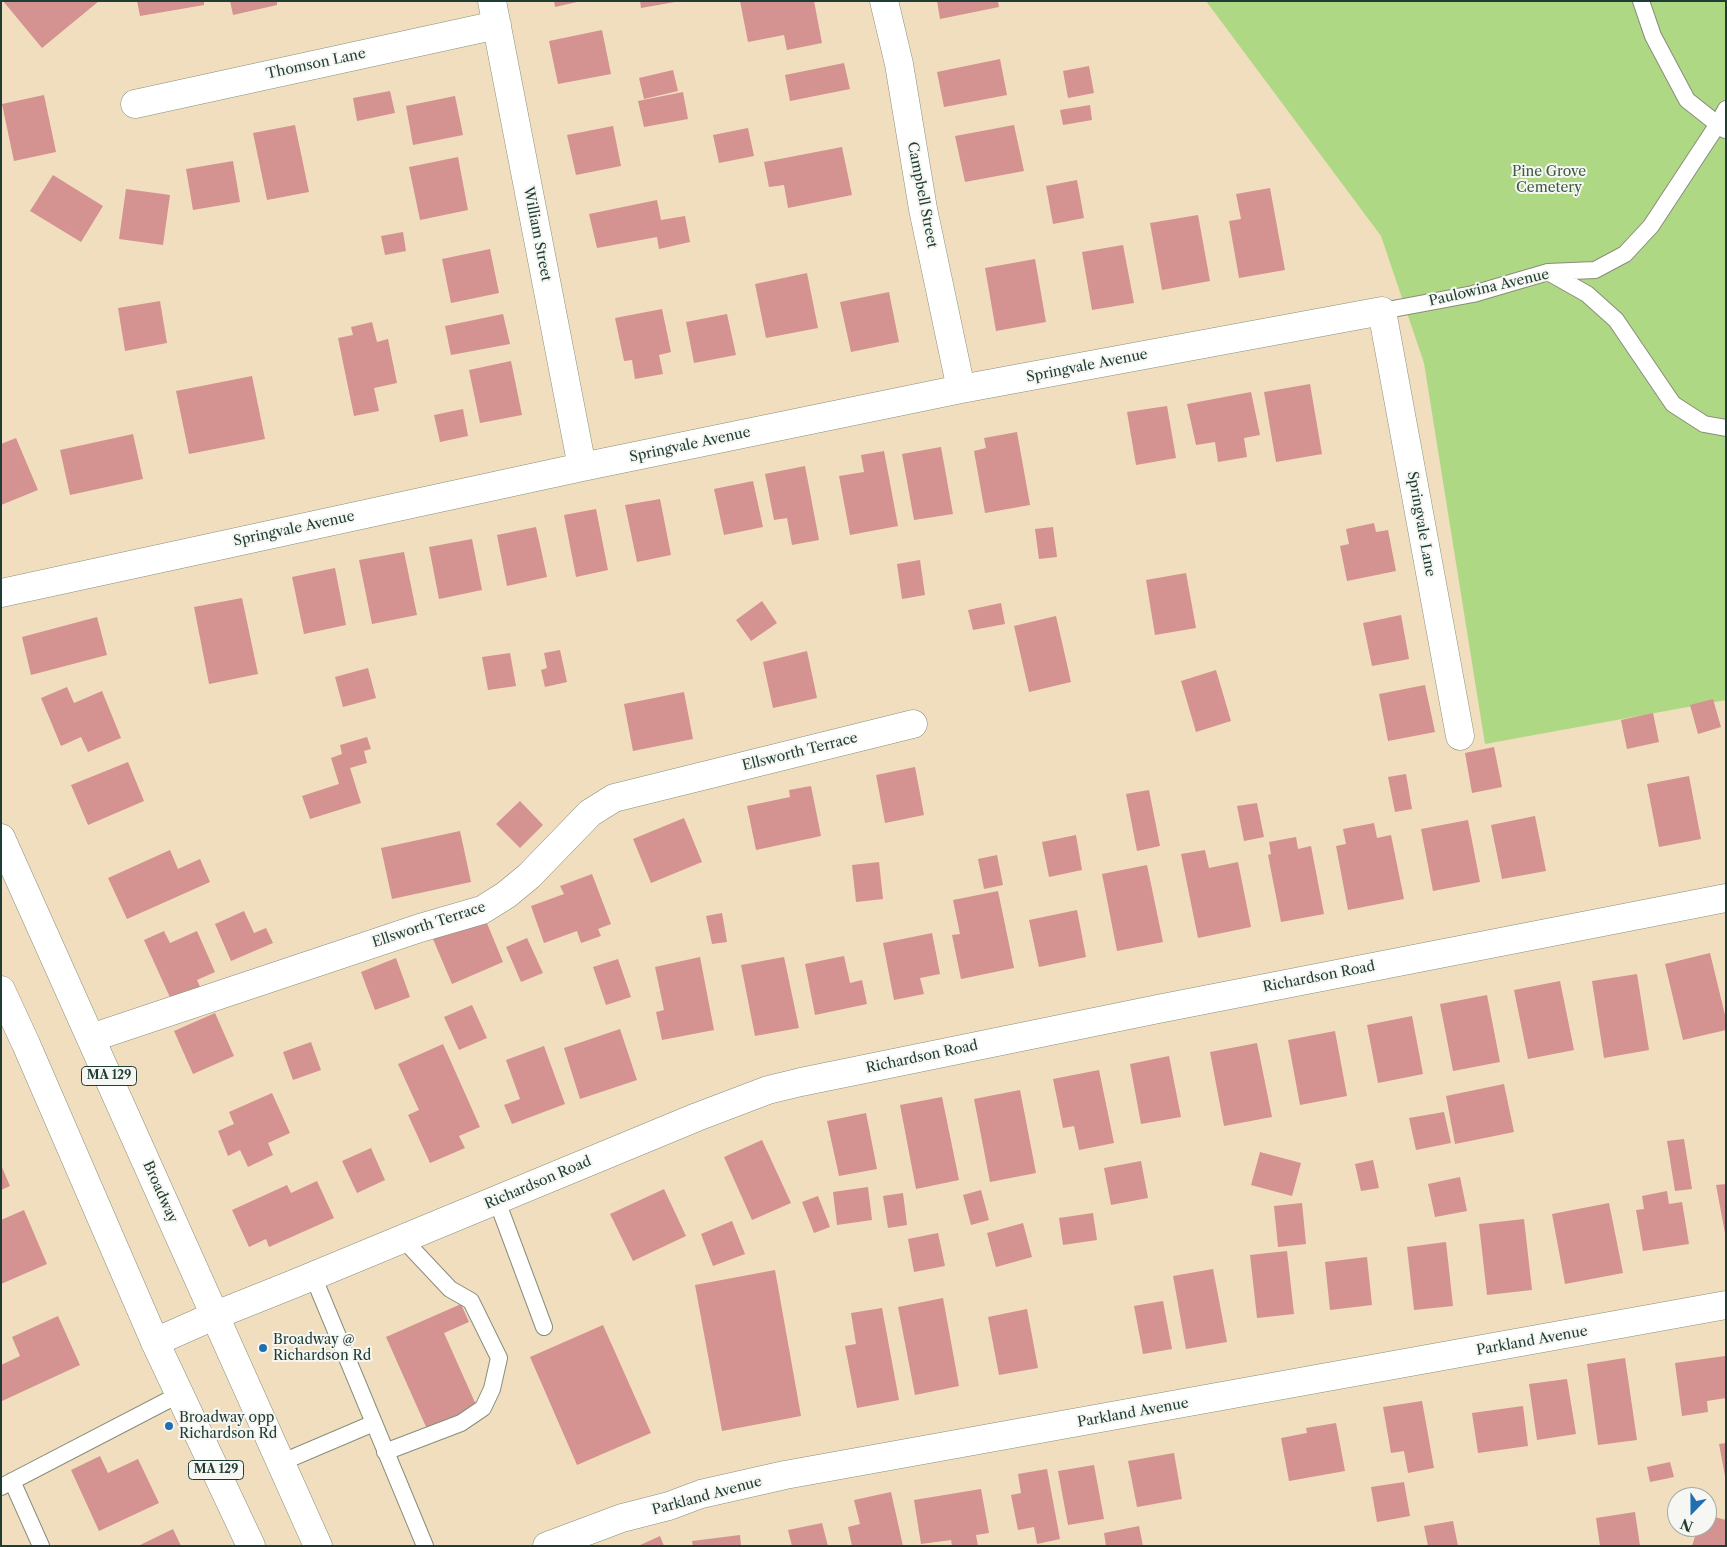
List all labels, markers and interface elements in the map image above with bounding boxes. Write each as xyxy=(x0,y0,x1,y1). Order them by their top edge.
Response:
street label: Thomson Lane xyxy=(265,45,367,83)
street label: Campbell Street xyxy=(903,140,941,250)
park label: Pine Grove Cemetery xyxy=(1512,164,1586,196)
street label: William Street xyxy=(520,185,554,283)
street label: Paulowina Avenue xyxy=(1427,266,1551,310)
street label: Springvale Avenue xyxy=(1025,346,1149,386)
street label: Springvale Avenue xyxy=(628,424,752,466)
street label: Springvale Lane xyxy=(1403,470,1439,578)
street label: Springvale Avenue xyxy=(232,508,356,550)
street label: Ellsworth Terrace xyxy=(741,730,859,774)
street label: Ellsworth Terrace xyxy=(370,899,488,951)
street label: Richardson Road xyxy=(1261,958,1377,996)
street label: Richardson Road xyxy=(864,1037,980,1077)
road number: MA 129 xyxy=(82,1066,136,1086)
street label: Richardson Road xyxy=(482,1153,594,1213)
street label: Broadway xyxy=(139,1159,181,1225)
street label: Parkland Avenue xyxy=(1475,1323,1589,1359)
place label: Broadway @ Richardson Rd xyxy=(273,1332,371,1364)
marker: Broadway @ Richardson Rd xyxy=(257,1342,269,1354)
street label: Parkland Avenue xyxy=(1076,1395,1190,1431)
place label: Broadway opp Richardson Rd xyxy=(179,1410,277,1442)
marker: Broadway opp Richardson Rd xyxy=(163,1420,175,1432)
road number: MA 129 xyxy=(188,1460,244,1480)
street label: Parkland Avenue xyxy=(650,1473,764,1519)
north arrow xyxy=(1667,1487,1717,1537)
text: N xyxy=(1678,1514,1696,1536)

